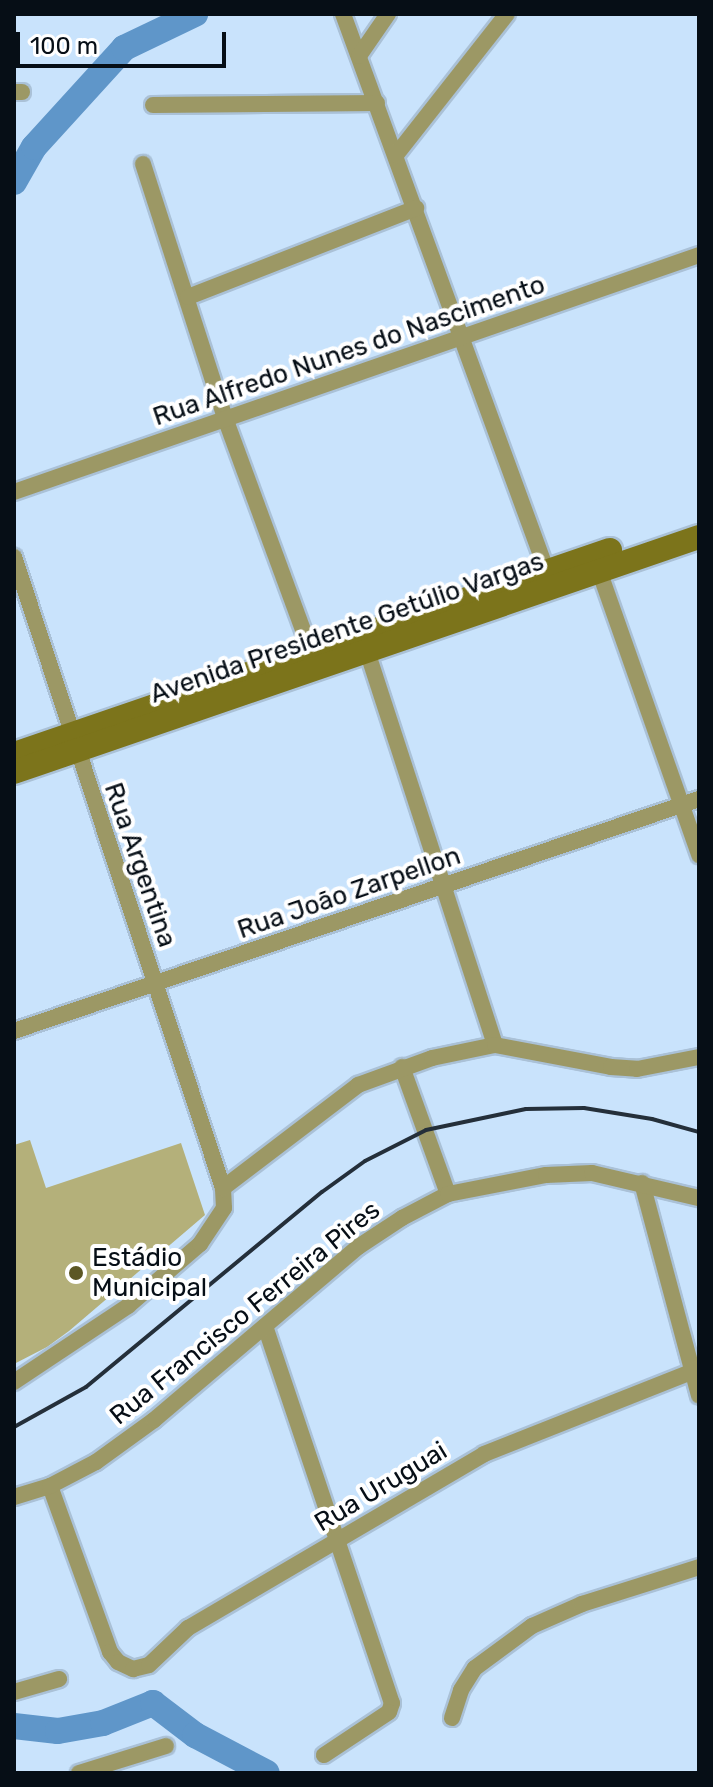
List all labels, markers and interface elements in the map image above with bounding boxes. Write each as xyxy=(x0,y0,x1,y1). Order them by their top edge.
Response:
scale bar xyxy=(20,16,230,66)
text: 100 m xyxy=(30,32,98,60)
street label: Rua Alfredo Nunes do Nascimento xyxy=(149,269,549,433)
street label: Avenida Presidente Getúlio Vargas xyxy=(146,546,548,710)
street label: Rua Argentina xyxy=(97,778,183,952)
street label: Rua João Zarpellon xyxy=(233,840,465,946)
street label: Rua Francisco Ferreira Pires xyxy=(104,1194,386,1432)
place label: Estádio Municipal xyxy=(92,1242,207,1304)
marker: Estádio Municipal xyxy=(67,1264,85,1282)
street label: Rua Uruguai xyxy=(309,1435,453,1539)

